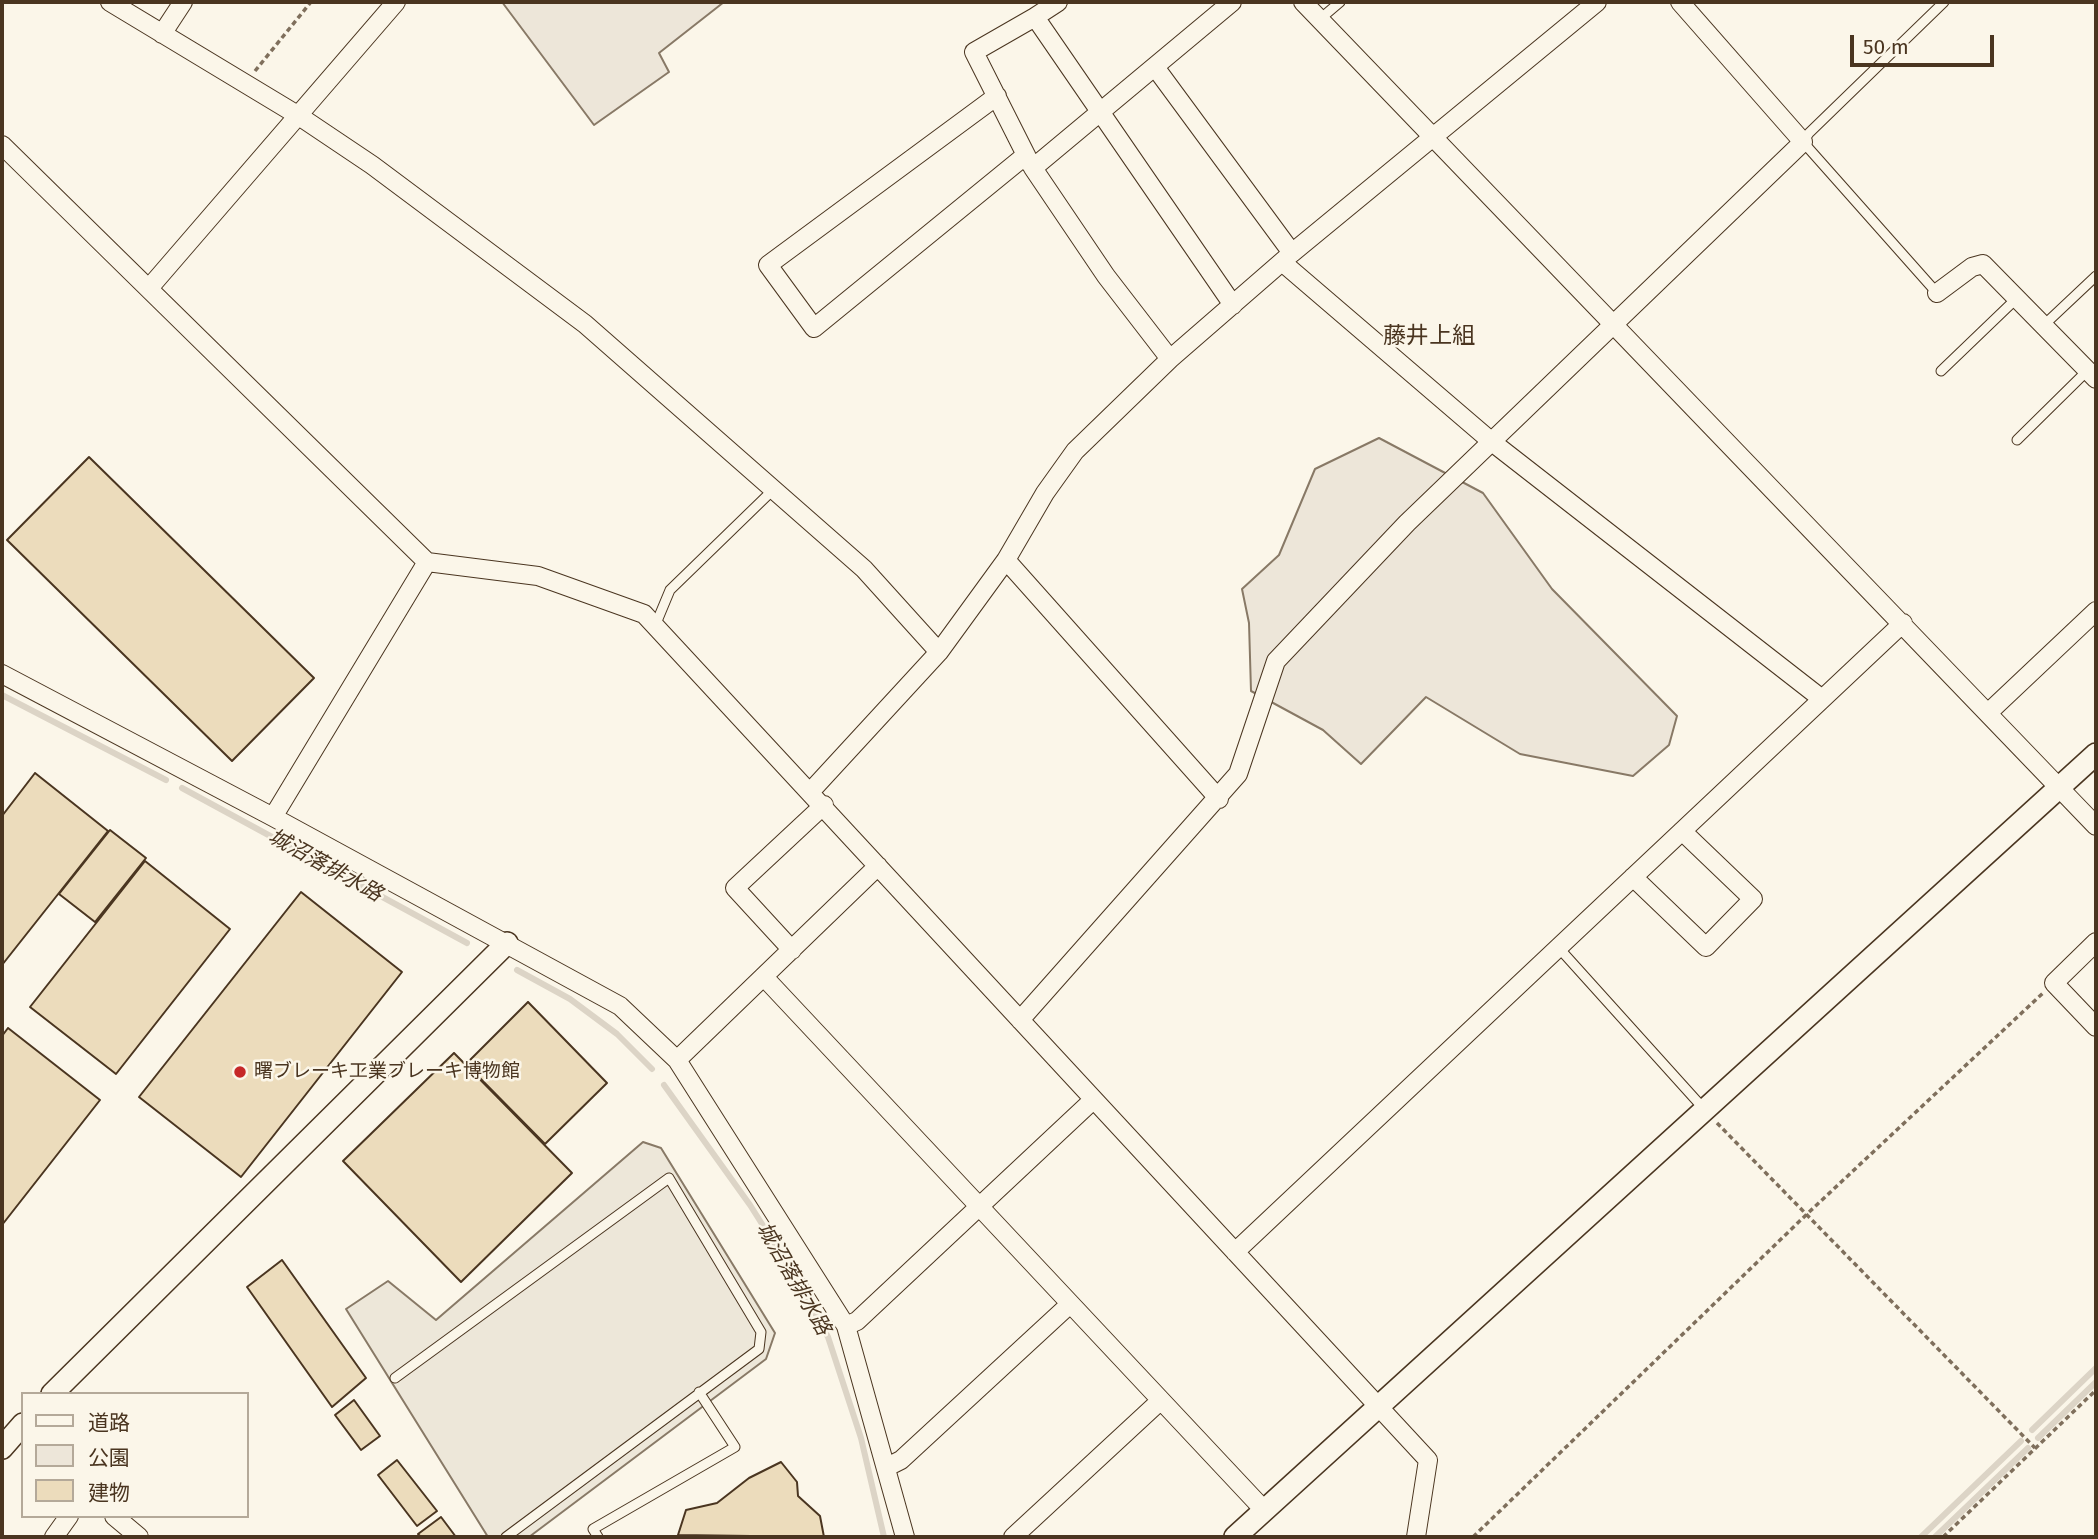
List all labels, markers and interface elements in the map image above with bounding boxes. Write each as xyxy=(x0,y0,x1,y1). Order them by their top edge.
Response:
scale bar xyxy=(1853,21,1996,65)
text: 50 m xyxy=(1863,34,1909,60)
district label: 藤井上組 xyxy=(1383,323,1475,351)
water label: 城沼落排水路 xyxy=(264,824,386,908)
place label: 曙ブレーキ工業ブレーキ博物館 xyxy=(254,1061,520,1083)
marker: 曙ブレーキ工業ブレーキ博物館 xyxy=(232,1064,248,1080)
water label: 城沼落排水路 xyxy=(751,1218,835,1340)
legend xyxy=(21,1392,248,1518)
text: 道路 xyxy=(88,1410,130,1436)
text: 公園 xyxy=(88,1445,130,1471)
text: 建物 xyxy=(88,1480,130,1506)

